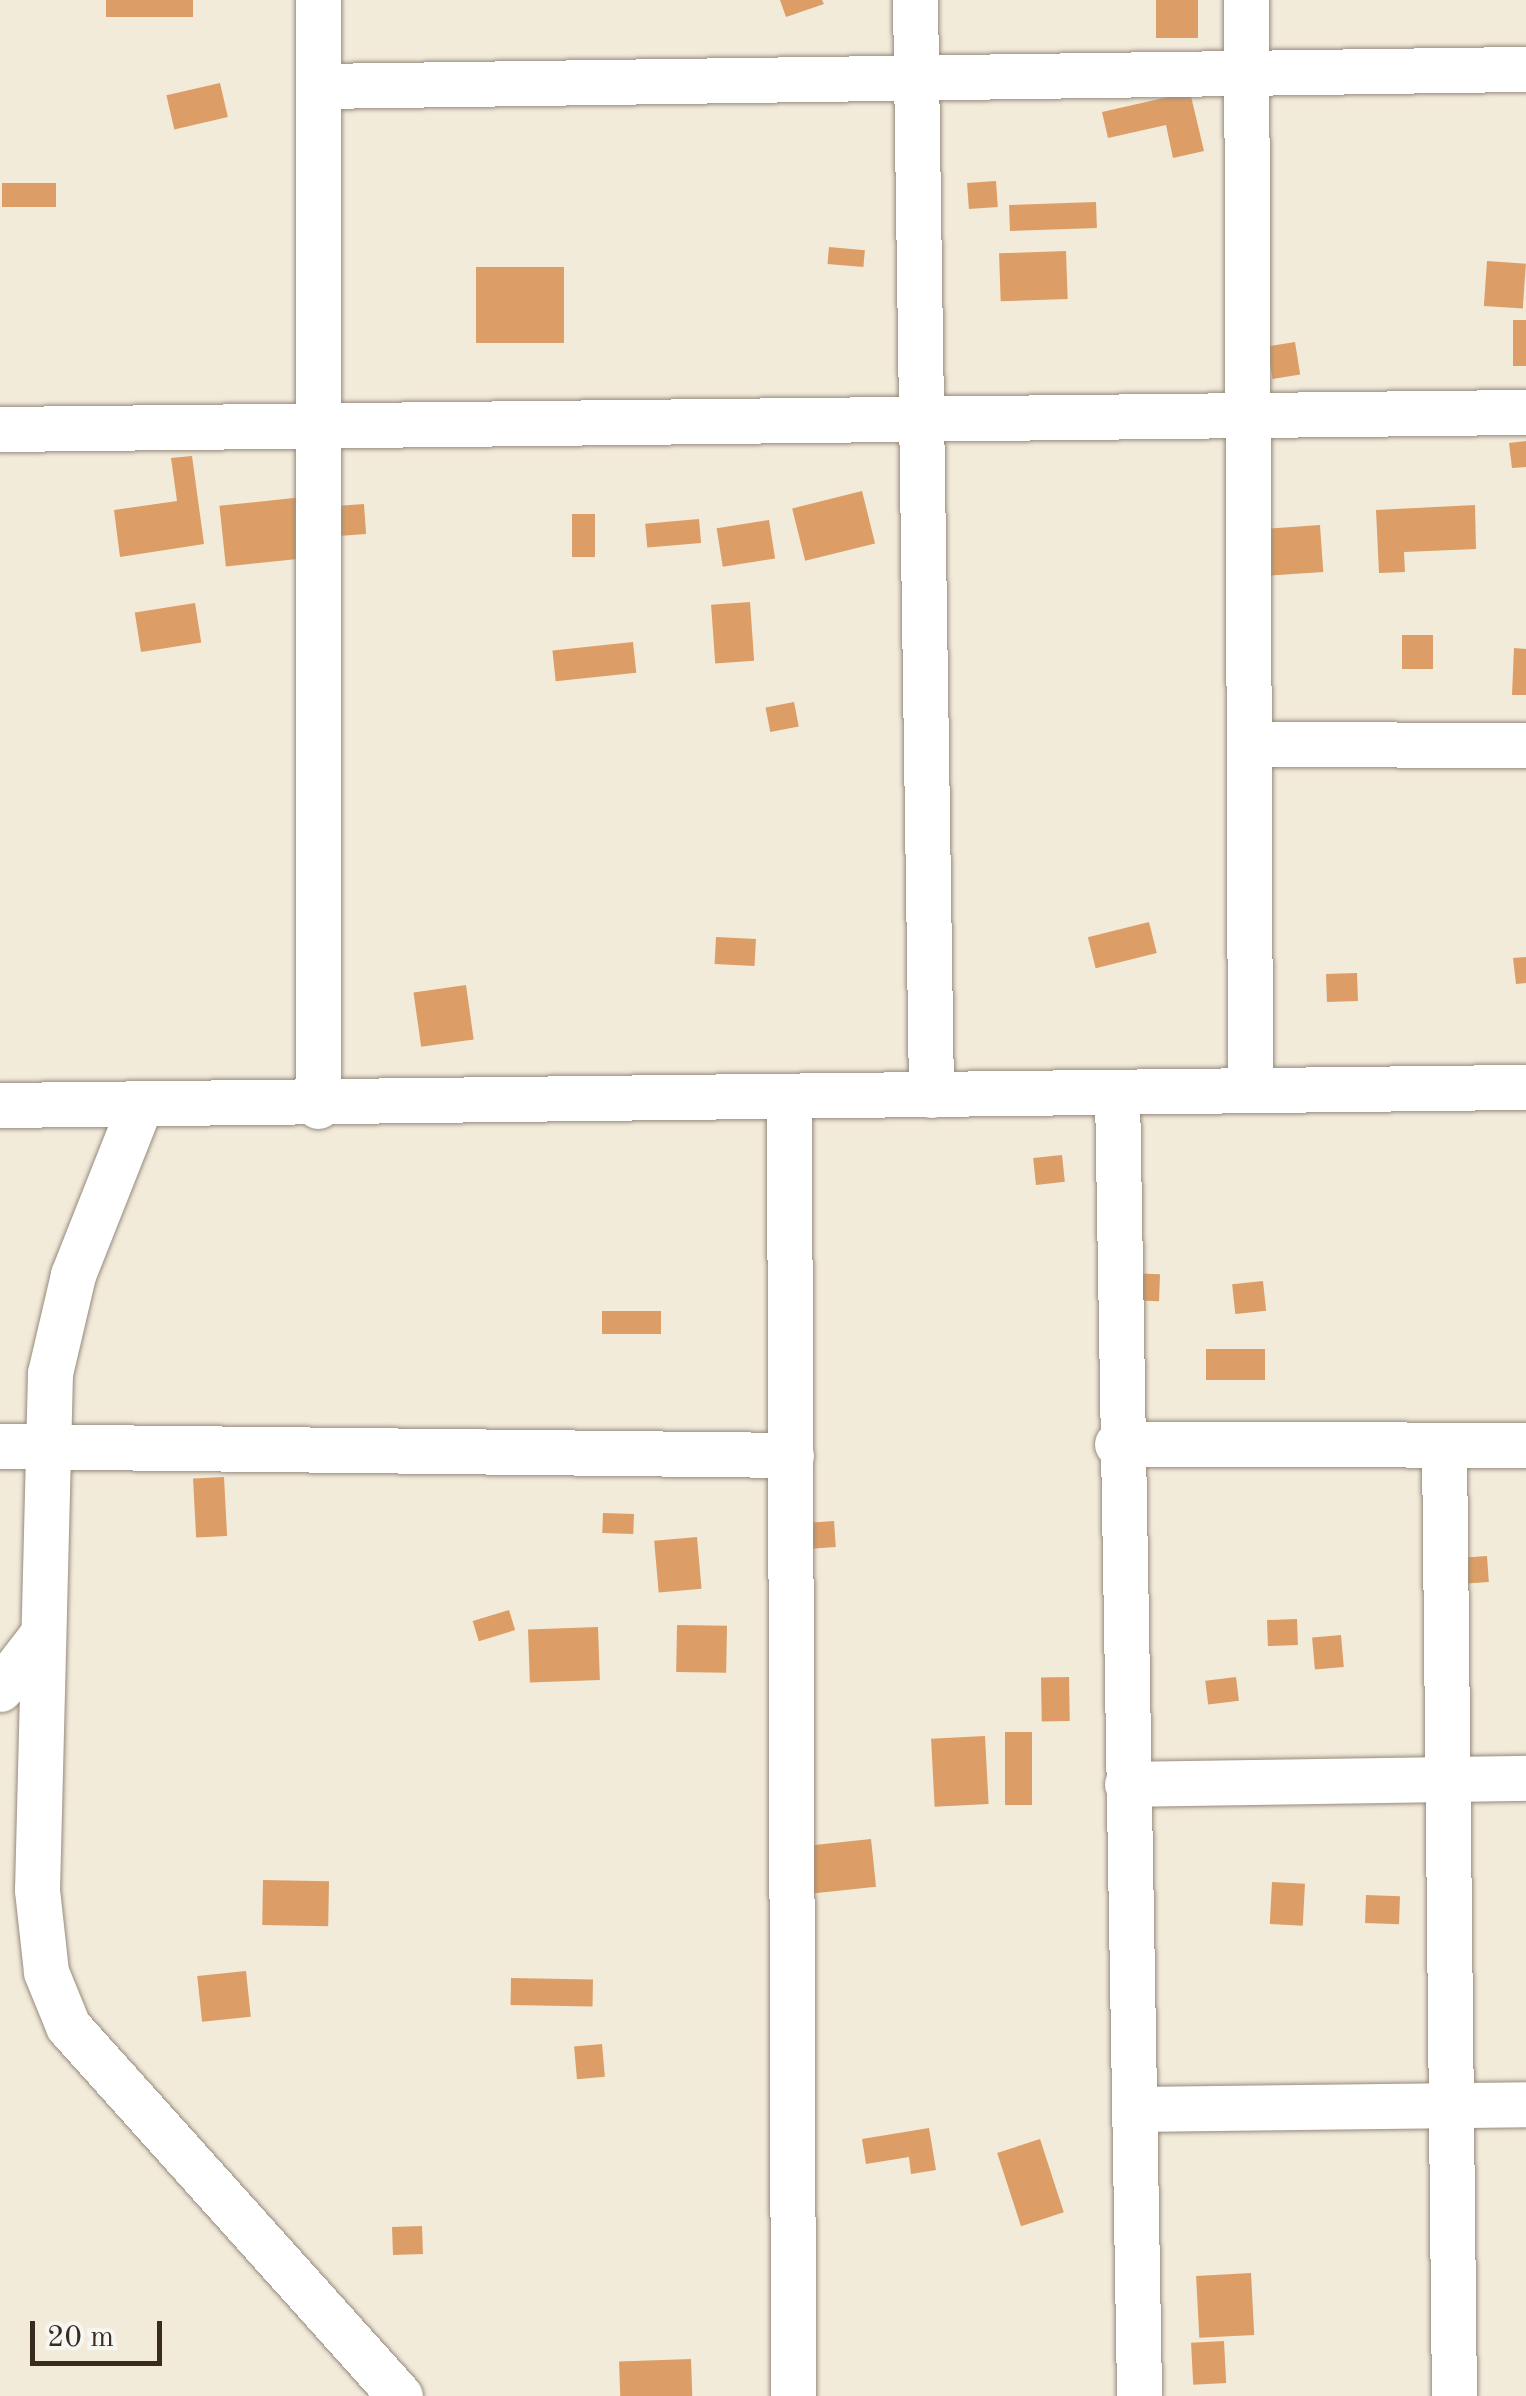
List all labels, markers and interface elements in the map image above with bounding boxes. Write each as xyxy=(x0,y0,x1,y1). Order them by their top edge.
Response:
scale bar xyxy=(35,2301,168,2363)
text: 20 m xyxy=(47,2323,114,2353)

